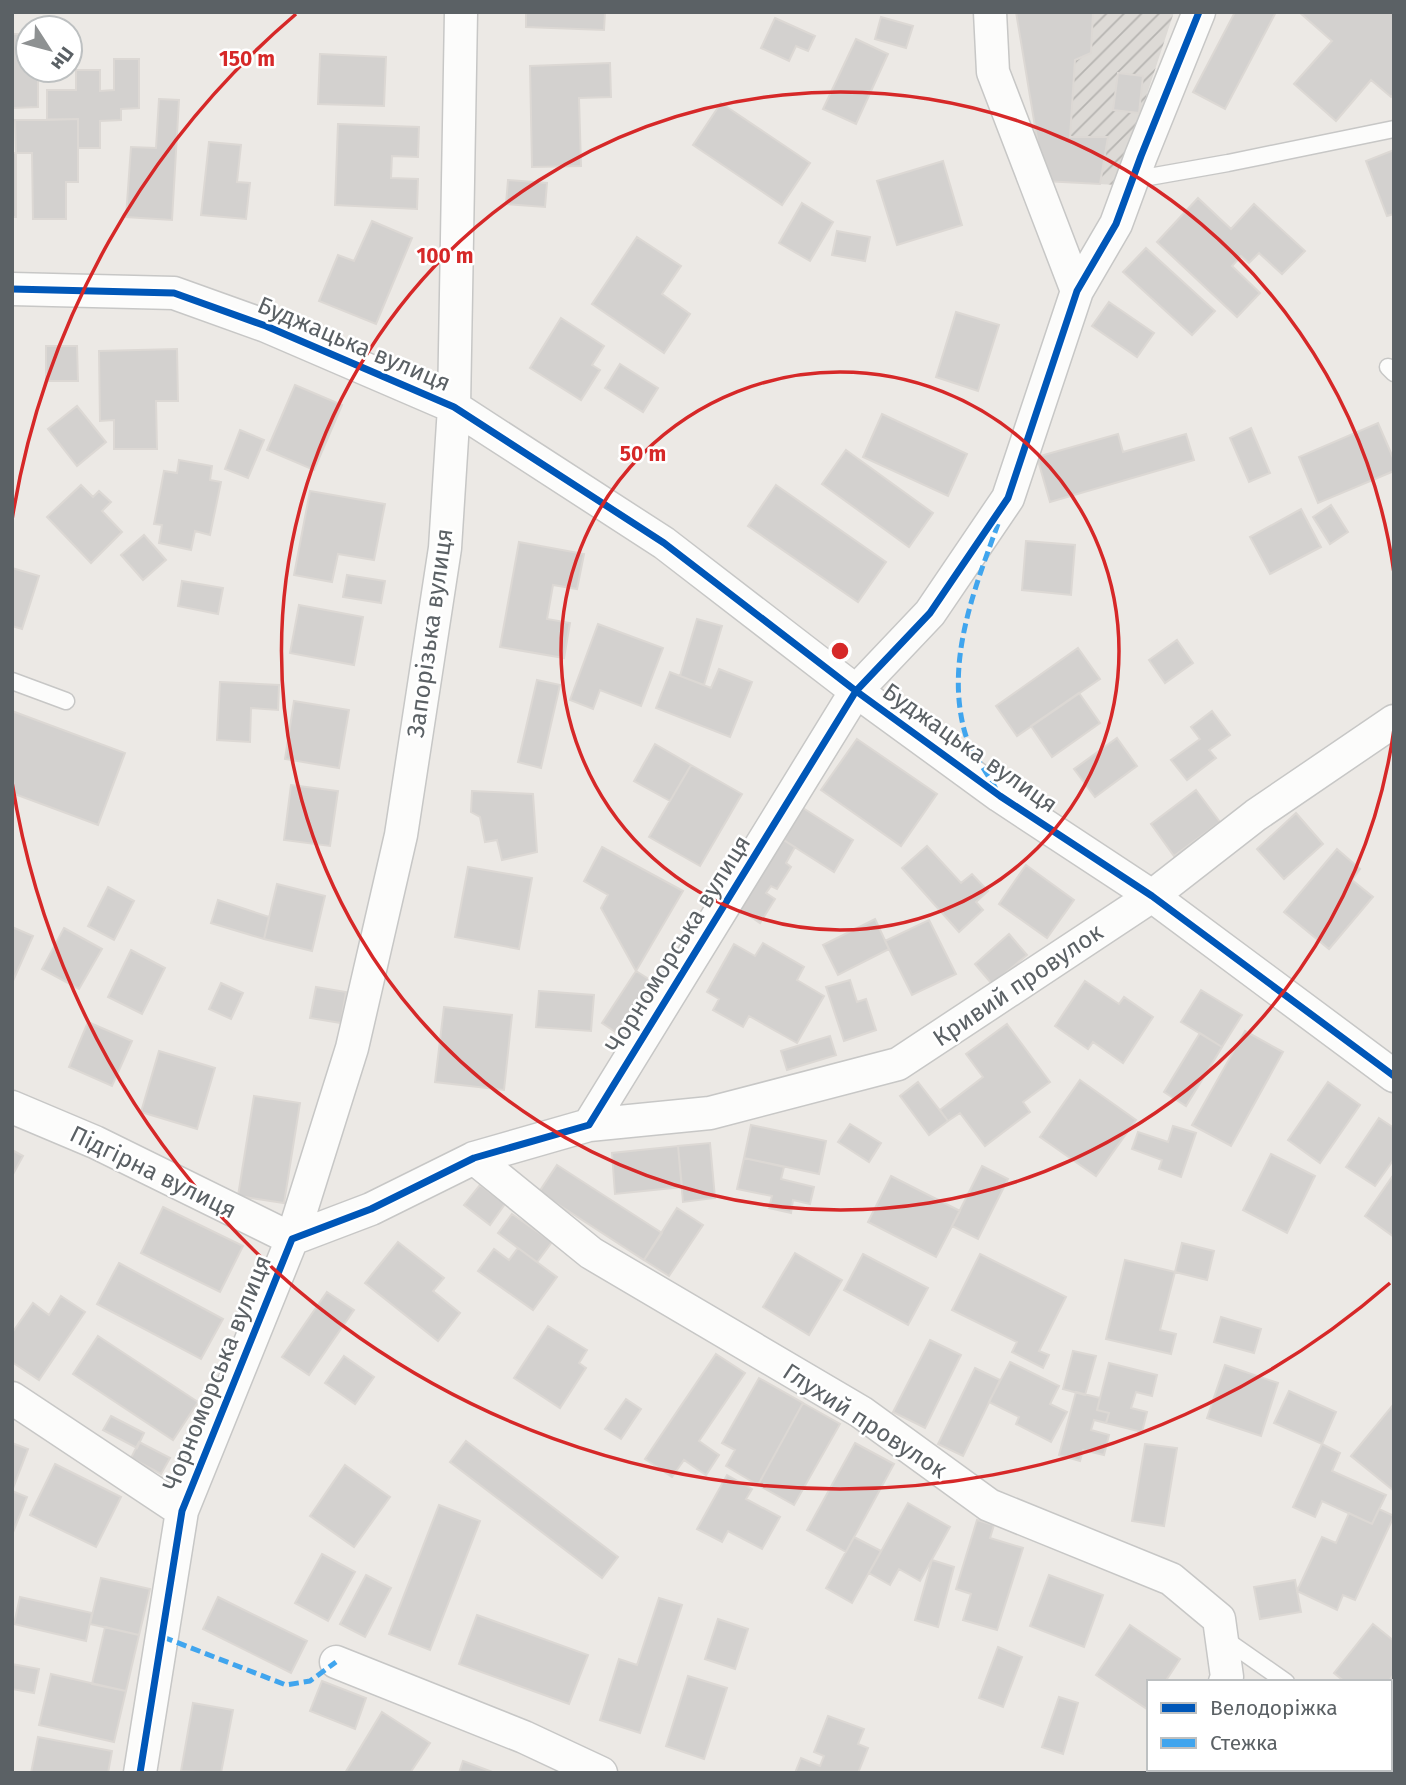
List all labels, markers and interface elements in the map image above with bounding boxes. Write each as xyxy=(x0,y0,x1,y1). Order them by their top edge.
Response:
north arrow xyxy=(14,14,84,84)
text: Пн xyxy=(46,42,79,75)
text: 150 m xyxy=(219,46,275,72)
text: 100 m xyxy=(416,243,474,269)
street label: Буджацька вулиця xyxy=(253,291,455,397)
text: 50 m xyxy=(620,441,666,467)
street label: Запорізька вулиця xyxy=(401,527,459,739)
centre of rings xyxy=(828,639,852,663)
street label: Буджацька вулиця xyxy=(877,677,1063,819)
street label: Чорноморська вулиця xyxy=(600,830,756,1058)
street label: Кривий провулок xyxy=(928,917,1109,1052)
street label: Підгірна вулиця xyxy=(65,1120,241,1224)
street label: Чорноморська вулиця xyxy=(157,1251,277,1495)
street label: Глухий провулок xyxy=(778,1358,953,1485)
legend xyxy=(1147,1680,1392,1771)
text: Велодоріжка xyxy=(1210,1695,1338,1721)
text: Стежка xyxy=(1210,1730,1278,1756)

